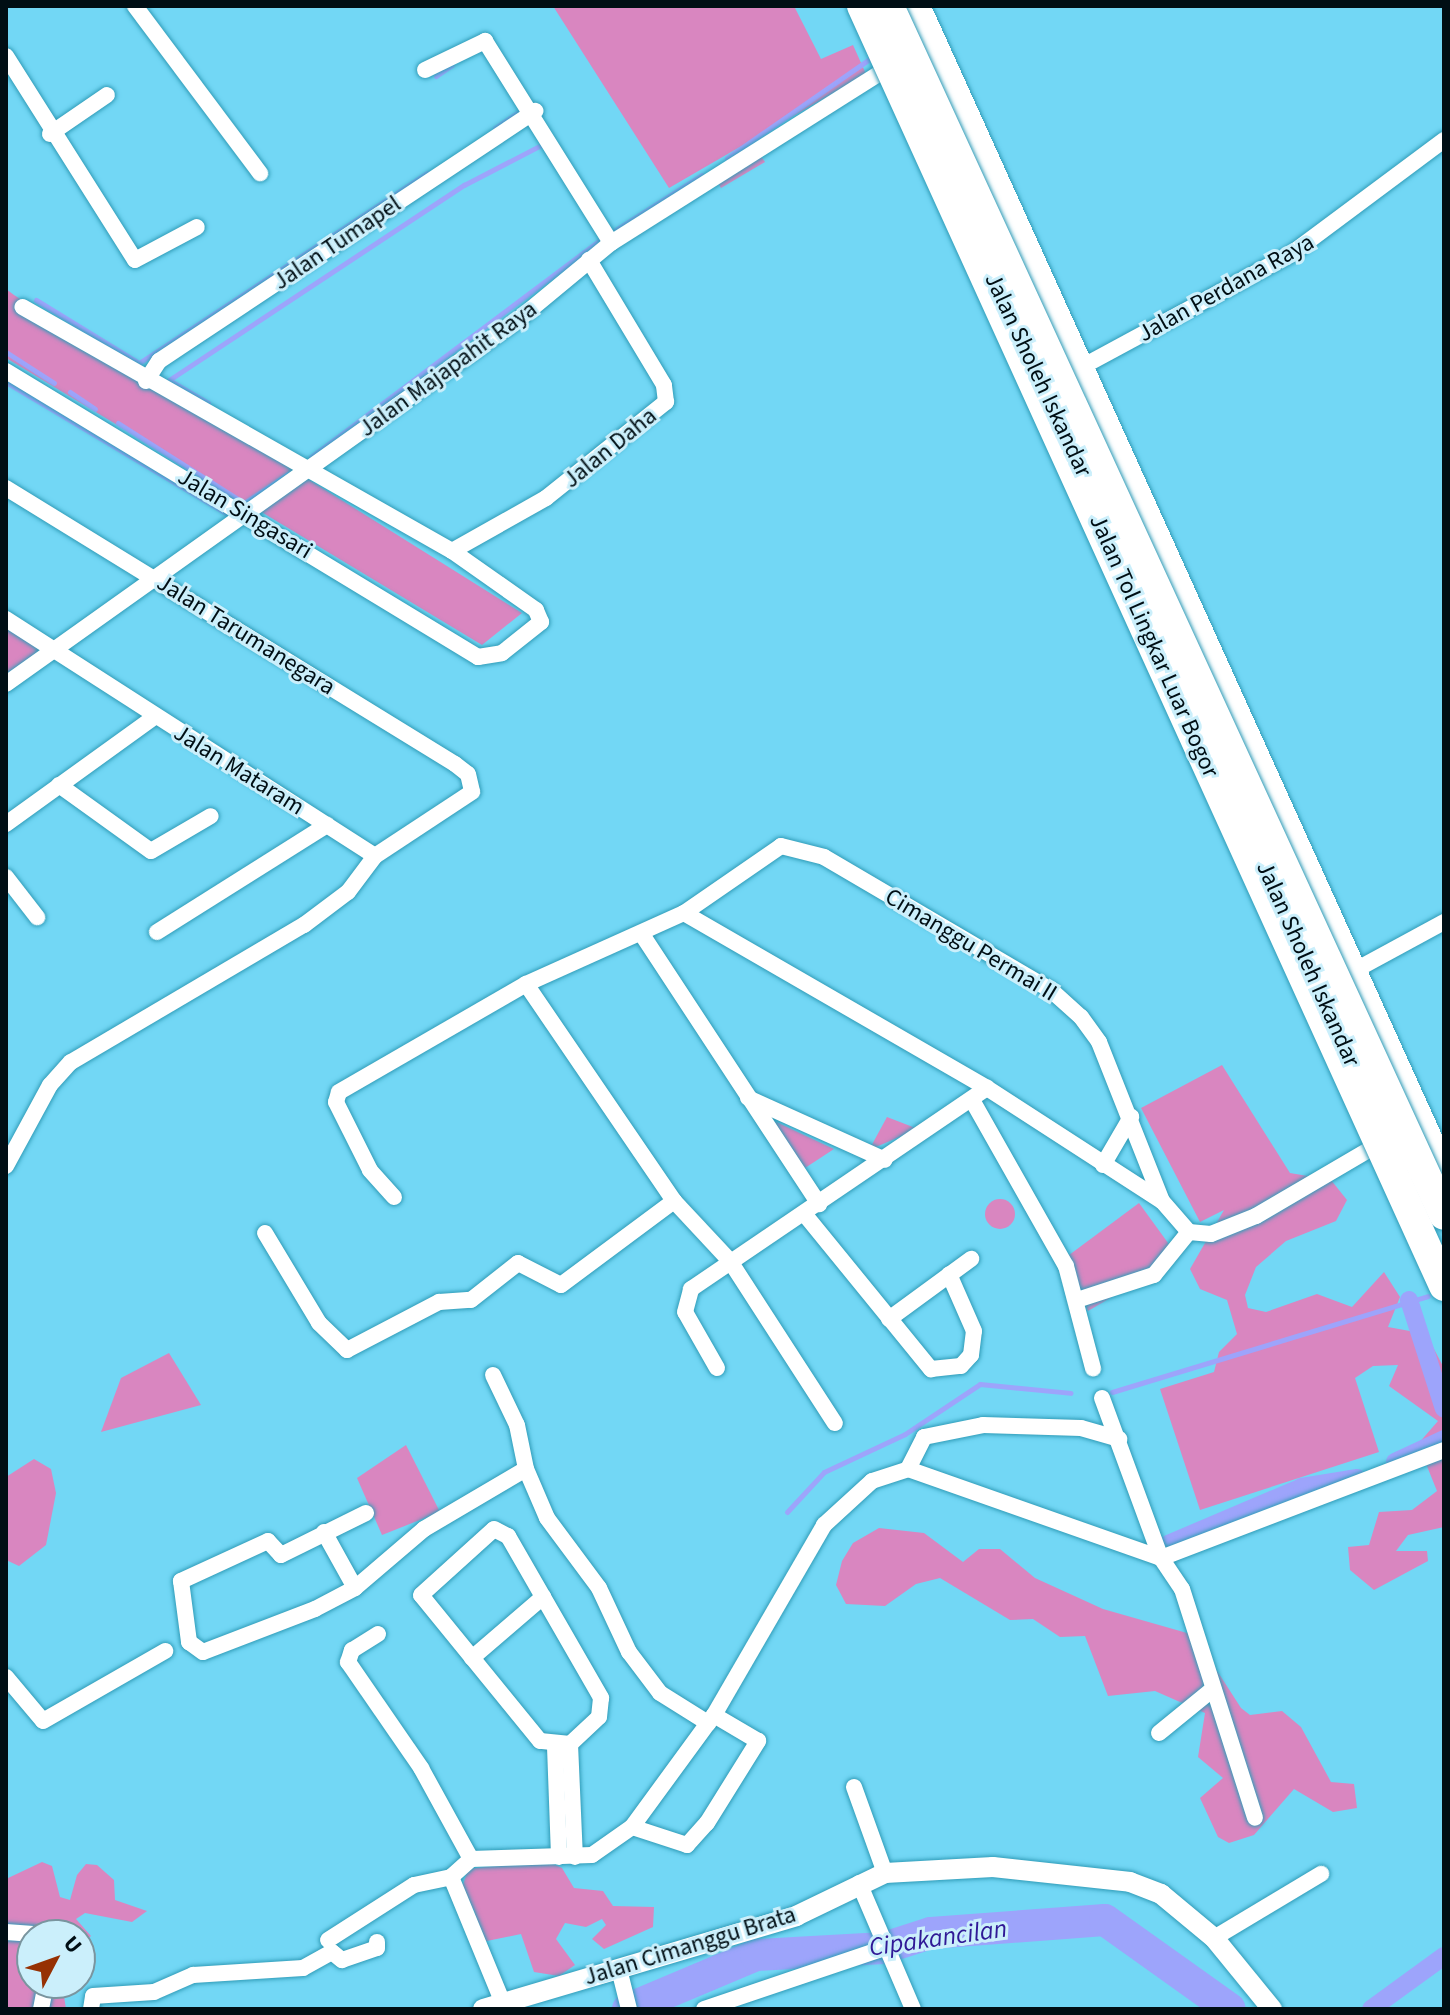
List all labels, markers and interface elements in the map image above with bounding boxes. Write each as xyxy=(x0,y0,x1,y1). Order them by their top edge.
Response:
street label: Jalan Tumapel xyxy=(268,190,406,296)
street label: Jalan Perdana Raya xyxy=(1133,228,1319,348)
street label: Jalan Sholeh Iskandar xyxy=(978,269,1098,481)
street label: Jalan Majapahit Raya xyxy=(353,295,543,443)
street label: Jalan Daha xyxy=(558,402,662,494)
street label: Jalan Singasari xyxy=(173,463,317,565)
street label: Jalan Tol Lingkar Luar Bogor xyxy=(1083,510,1225,782)
street label: Jalan Tarumanegara xyxy=(152,569,340,701)
street label: Jalan Mataram xyxy=(168,718,310,822)
street label: Jalan Sholeh Iskandar xyxy=(1250,857,1366,1071)
street label: Cimanggu Permai II xyxy=(880,882,1062,1008)
street label: Jalan Cimanggu Brata xyxy=(581,1900,799,1992)
water label: Cipakancilan xyxy=(867,1913,1009,1963)
north arrow xyxy=(16,1919,96,1999)
text: U xyxy=(56,1929,89,1961)

